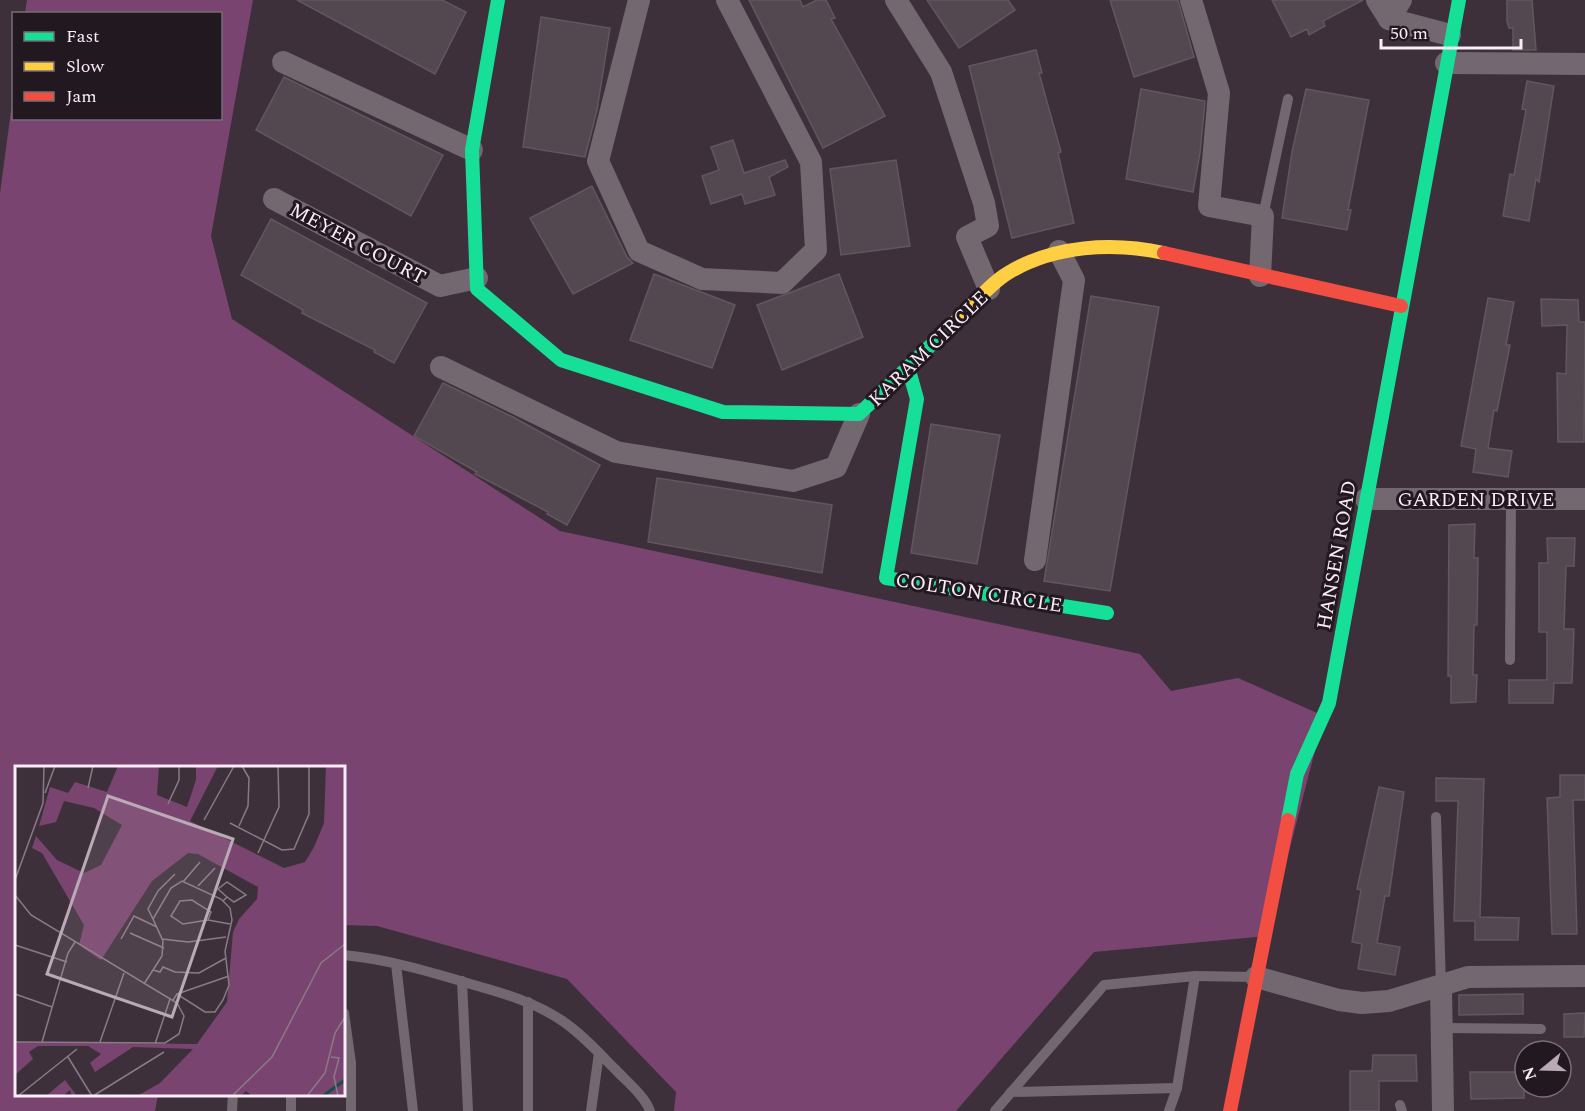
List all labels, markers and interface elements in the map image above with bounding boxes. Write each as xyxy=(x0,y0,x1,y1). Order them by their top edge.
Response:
legend xyxy=(12,12,222,120)
scale bar xyxy=(1381,12,1520,50)
text: 50 m xyxy=(1390,20,1428,47)
text: Fast xyxy=(66,23,99,50)
text: Slow xyxy=(66,53,105,80)
text: Jam xyxy=(66,83,97,110)
street label: MEYER COURT xyxy=(284,195,431,293)
street label: KARAM CIRCLE xyxy=(862,283,995,414)
street label: HANSEN ROAD xyxy=(1309,478,1365,632)
street label: GARDEN DRIVE xyxy=(1397,485,1555,515)
street label: COLTON CIRCLE xyxy=(893,565,1064,621)
inset map xyxy=(15,766,345,1096)
north arrow xyxy=(1513,1039,1573,1099)
text: N xyxy=(1516,1063,1543,1084)

